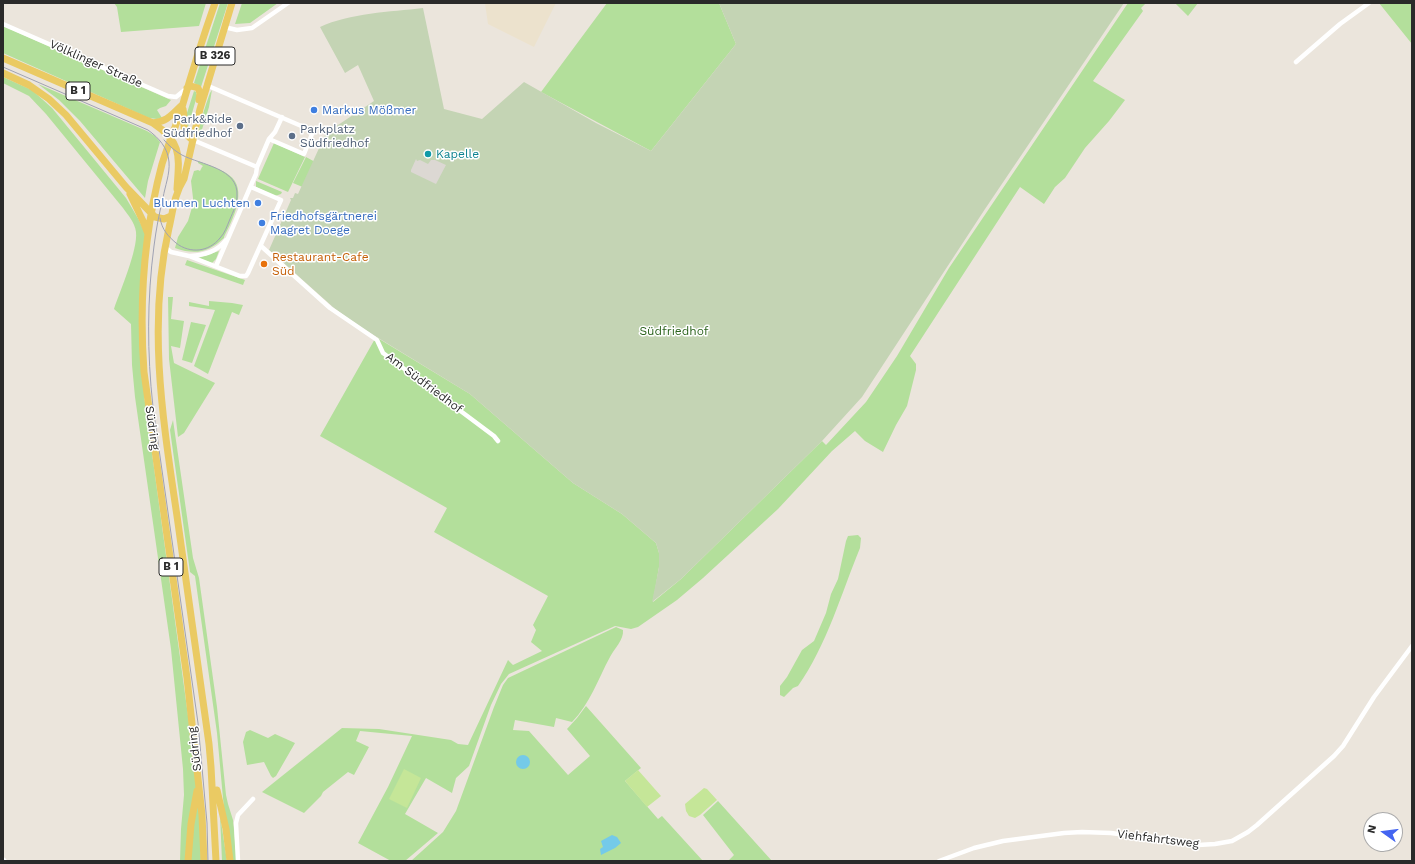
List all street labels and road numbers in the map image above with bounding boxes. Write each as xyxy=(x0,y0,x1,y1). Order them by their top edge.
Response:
street label: Völklinger Straße xyxy=(47,37,145,91)
road number: B 326 xyxy=(195,47,235,65)
road number: B 1 xyxy=(66,82,90,100)
street label: Am Südfriedhof xyxy=(383,349,465,417)
street label: Südring xyxy=(142,405,162,451)
road number: B 1 xyxy=(159,558,183,576)
street label: Südring xyxy=(185,726,205,772)
street label: Viehfahrtsweg xyxy=(1116,827,1200,851)

